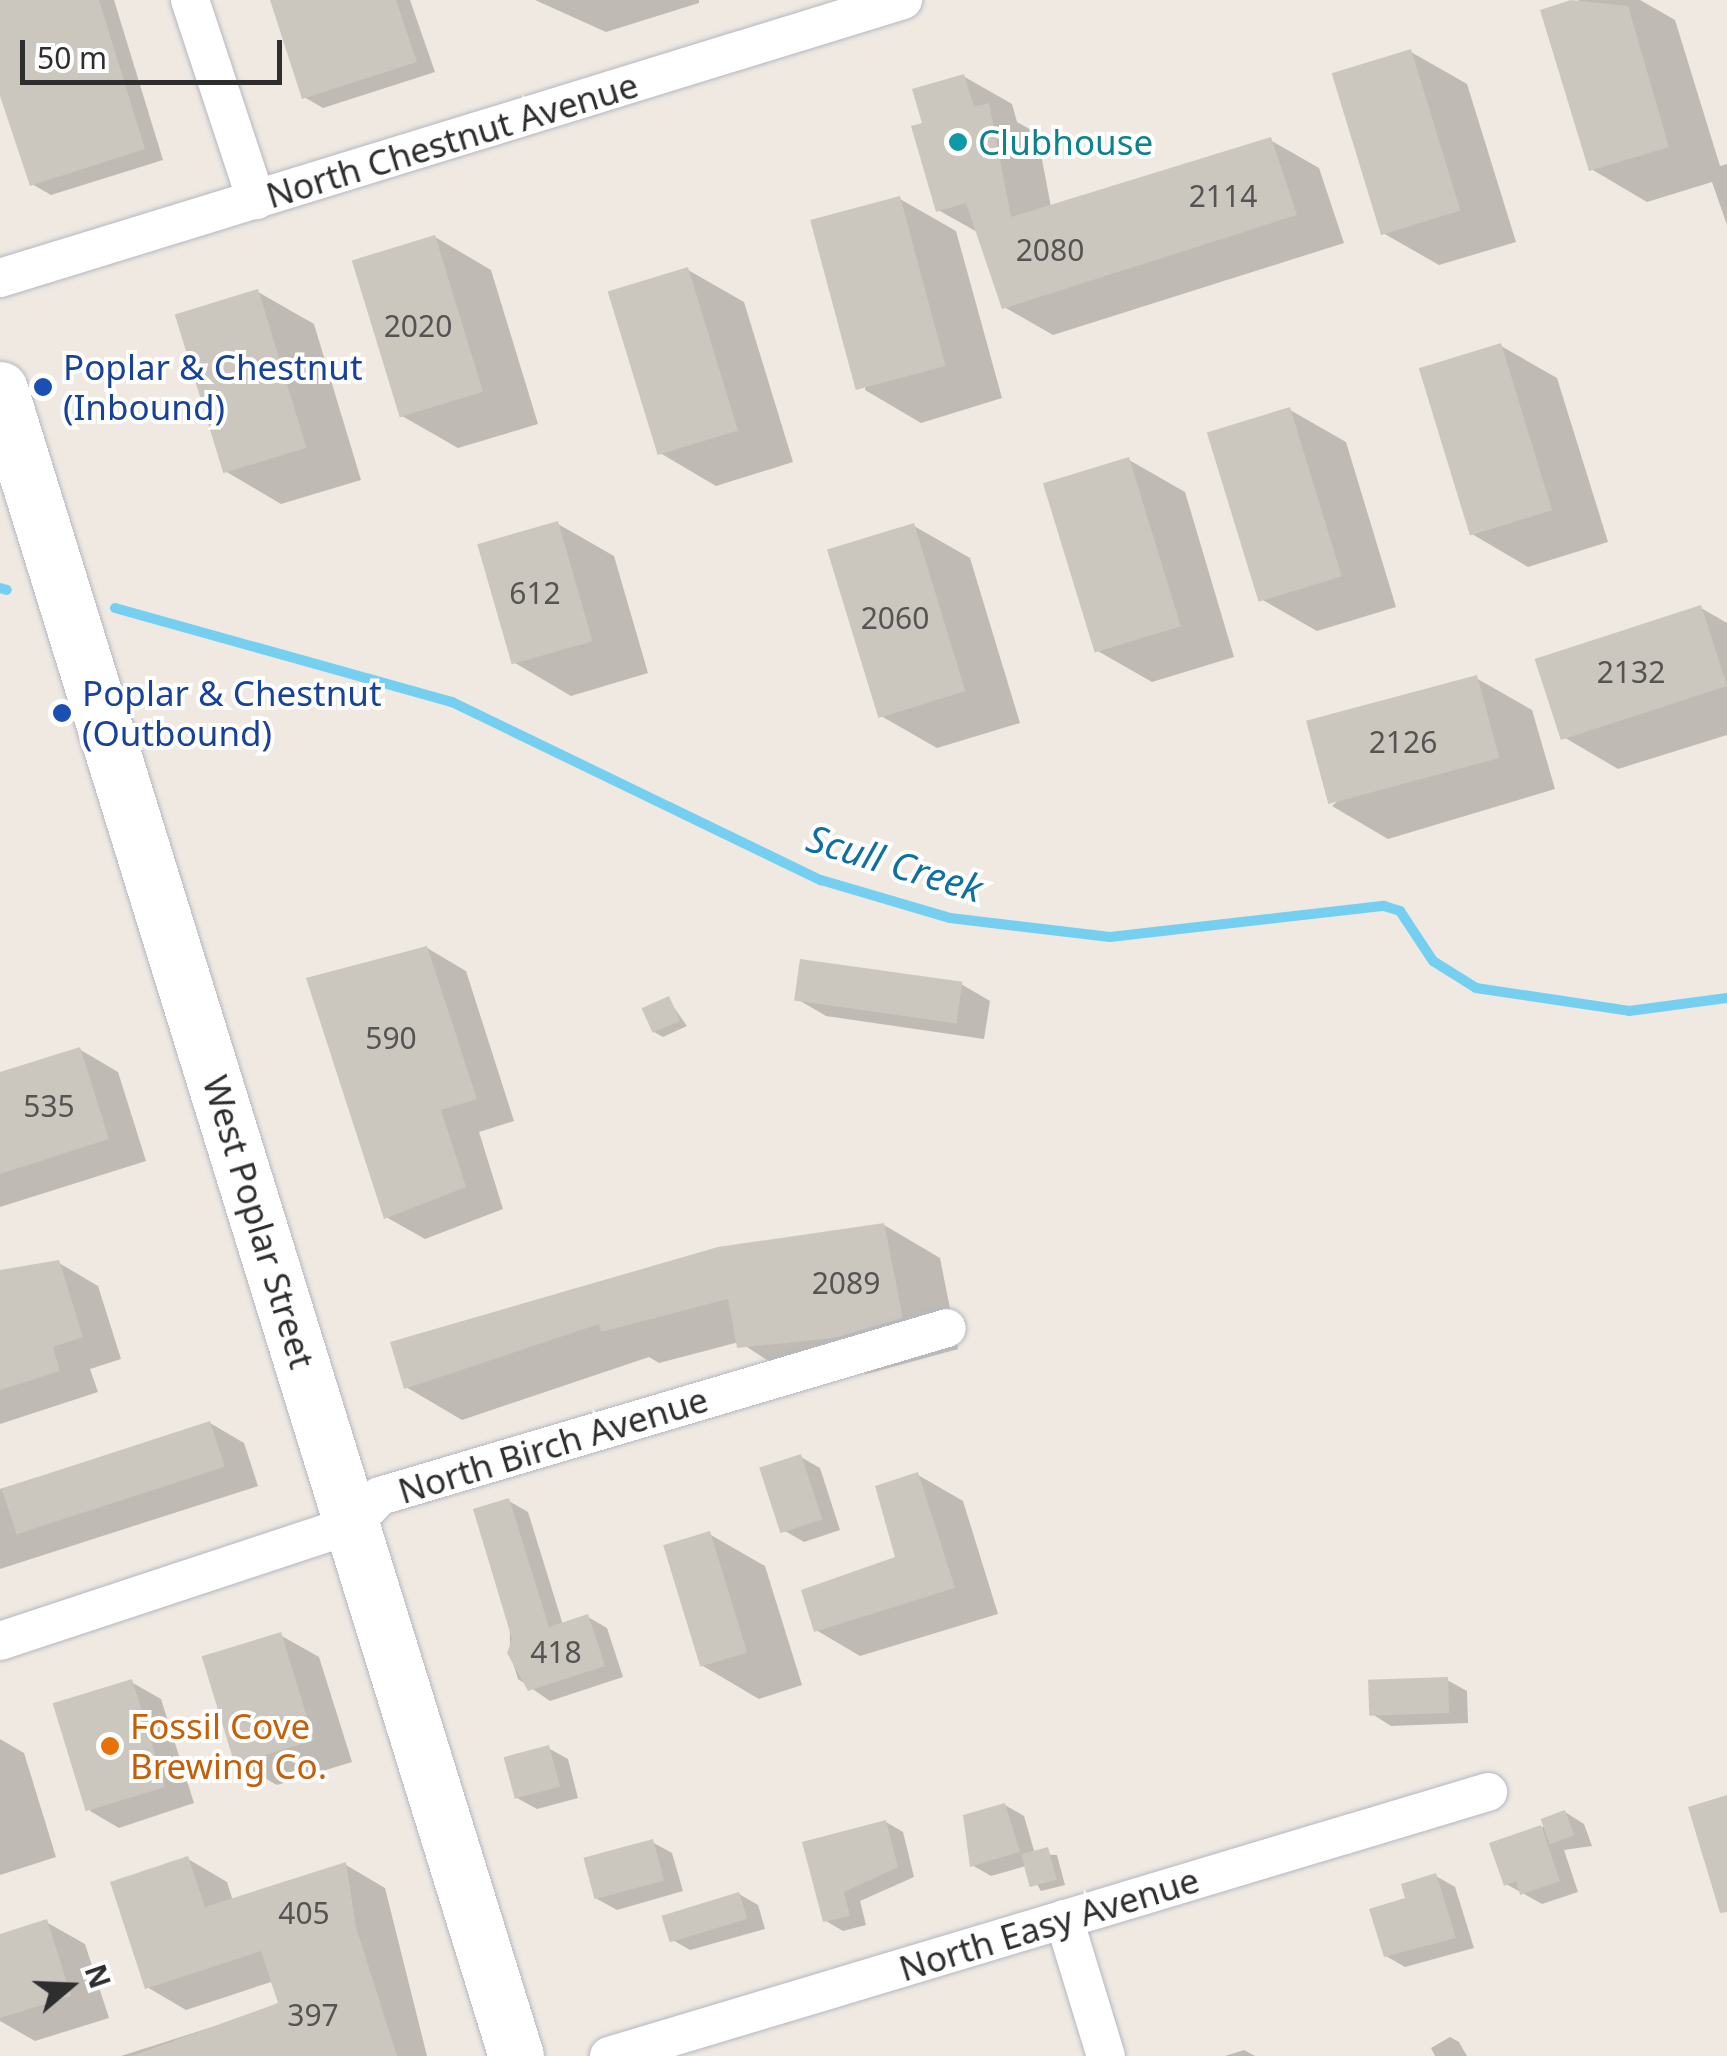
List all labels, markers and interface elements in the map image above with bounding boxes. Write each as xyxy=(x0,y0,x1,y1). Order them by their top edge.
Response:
scale bar xyxy=(25,20,288,82)
text: 50 m xyxy=(37,37,107,78)
street label: North Chestnut Avenue xyxy=(261,63,643,217)
place label: Clubhouse xyxy=(978,121,1153,163)
marker: Clubhouse xyxy=(947,131,969,153)
house number: 2114 xyxy=(1189,178,1257,214)
house number: 2080 xyxy=(1016,232,1084,268)
house number: 2020 xyxy=(384,308,452,344)
place label: Poplar & Chestnut (Inbound) xyxy=(63,346,363,428)
marker: Poplar & Chestnut (Inbound) xyxy=(32,376,54,398)
house number: 612 xyxy=(509,575,561,611)
house number: 2060 xyxy=(861,600,929,636)
house number: 2132 xyxy=(1597,654,1665,690)
place label: Poplar & Chestnut (Outbound) xyxy=(82,672,382,754)
marker: Poplar & Chestnut (Outbound) xyxy=(51,702,73,724)
house number: 2126 xyxy=(1369,724,1437,760)
water label: Scull Creek xyxy=(802,815,988,911)
house number: 590 xyxy=(365,1020,417,1056)
street label: West Poplar Street xyxy=(194,1071,324,1373)
house number: 535 xyxy=(23,1088,75,1124)
house number: 2089 xyxy=(812,1265,880,1301)
street label: North Birch Avenue xyxy=(393,1378,713,1512)
house number: 418 xyxy=(530,1634,582,1670)
place label: Fossil Cove Brewing Co. xyxy=(130,1705,327,1787)
marker: Fossil Cove Brewing Co. xyxy=(99,1735,121,1757)
street label: North Easy Avenue xyxy=(894,1858,1204,1990)
house number: 405 xyxy=(278,1895,330,1931)
north arrow xyxy=(20,1936,120,2036)
text: N xyxy=(77,1959,120,1993)
house number: 397 xyxy=(287,1997,339,2033)

